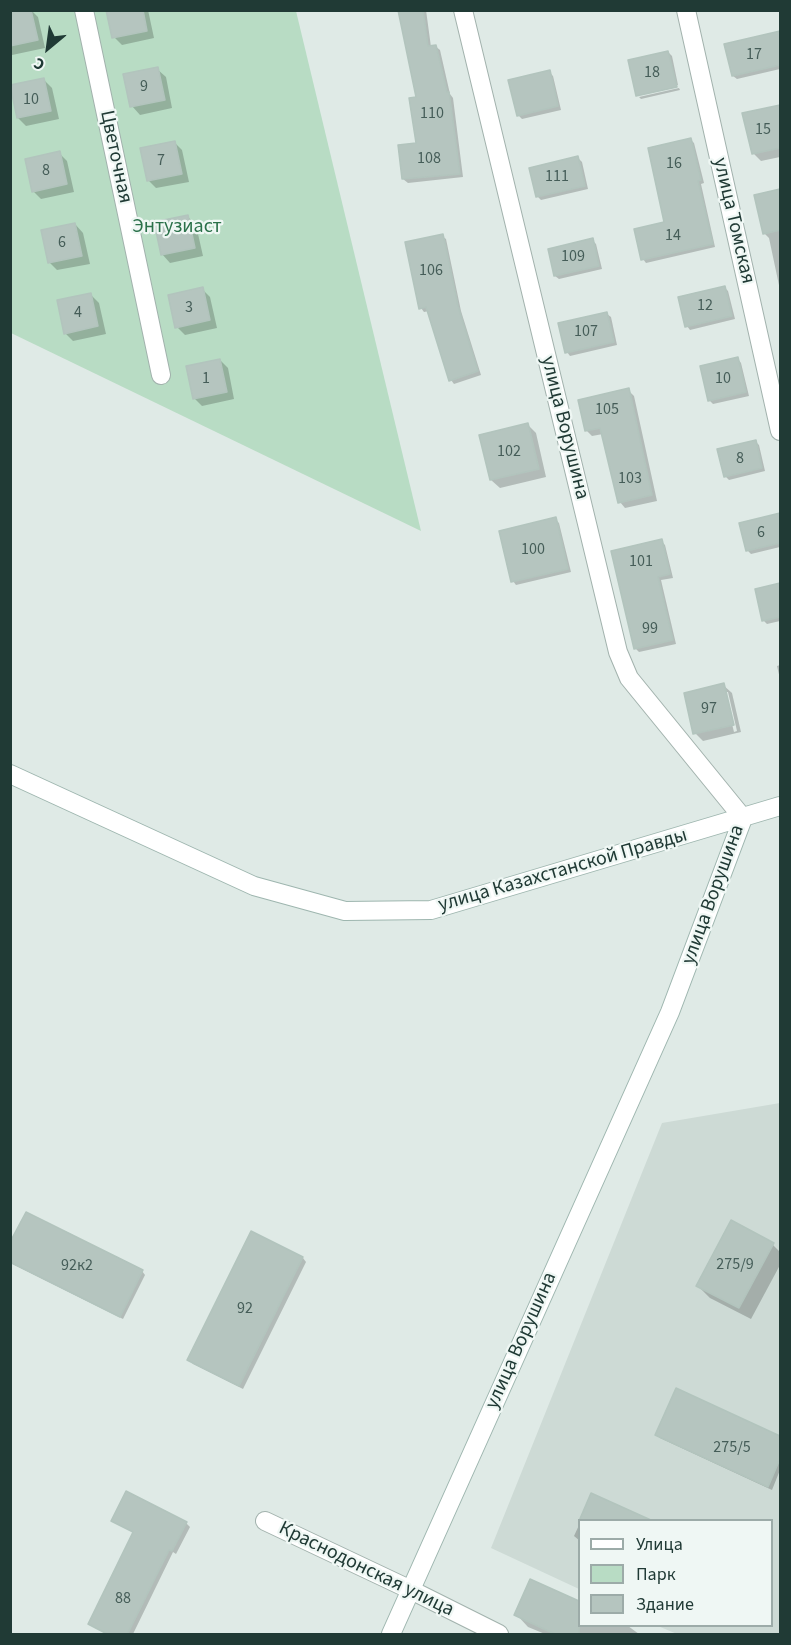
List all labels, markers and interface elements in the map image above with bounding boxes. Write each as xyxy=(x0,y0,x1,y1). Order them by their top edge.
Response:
north arrow xyxy=(18,18,78,78)
house number: 17 xyxy=(746,45,762,65)
text: С xyxy=(30,52,49,76)
house number: 18 xyxy=(644,63,660,83)
house number: 9 xyxy=(140,77,148,97)
house number: 10 xyxy=(23,90,39,110)
house number: 110 xyxy=(420,104,444,124)
street label: Цветочная xyxy=(93,108,137,206)
house number: 15 xyxy=(755,120,771,140)
house number: 108 xyxy=(417,149,441,169)
house number: 7 xyxy=(157,151,165,171)
house number: 16 xyxy=(666,154,682,174)
street label: улица Томская xyxy=(707,156,759,286)
house number: 8 xyxy=(42,161,50,181)
house number: 111 xyxy=(545,167,569,187)
park label: Энтузиаст xyxy=(132,216,222,240)
house number: 14 xyxy=(665,226,681,246)
house number: 6 xyxy=(58,233,66,253)
house number: 109 xyxy=(561,247,585,267)
house number: 106 xyxy=(419,261,443,281)
house number: 12 xyxy=(697,296,713,316)
house number: 3 xyxy=(185,298,193,318)
house number: 4 xyxy=(74,303,82,323)
house number: 107 xyxy=(574,322,598,342)
street label: улица Ворушина xyxy=(535,354,593,502)
house number: 1 xyxy=(202,369,210,389)
house number: 10 xyxy=(715,369,731,389)
house number: 105 xyxy=(595,400,619,420)
house number: 102 xyxy=(497,442,521,462)
house number: 8 xyxy=(736,449,744,469)
house number: 103 xyxy=(618,469,642,489)
house number: 6 xyxy=(757,523,765,543)
house number: 100 xyxy=(521,540,545,560)
house number: 101 xyxy=(629,552,653,572)
house number: 99 xyxy=(642,619,658,639)
house number: 97 xyxy=(701,699,717,719)
street label: улица Ворушина xyxy=(678,822,750,968)
street label: улица Казахстанской Правды xyxy=(436,824,690,918)
house number: 275/9 xyxy=(716,1255,754,1275)
house number: 92к2 xyxy=(61,1256,93,1276)
street label: улица Ворушина xyxy=(481,1269,563,1413)
house number: 92 xyxy=(237,1299,253,1319)
house number: 275/5 xyxy=(713,1438,751,1458)
street label: Краснодонская улица xyxy=(274,1517,458,1623)
legend xyxy=(578,1519,773,1627)
text: Улица xyxy=(636,1532,683,1557)
text: Парк xyxy=(636,1562,676,1587)
house number: 88 xyxy=(115,1589,131,1609)
text: Здание xyxy=(636,1592,694,1617)

